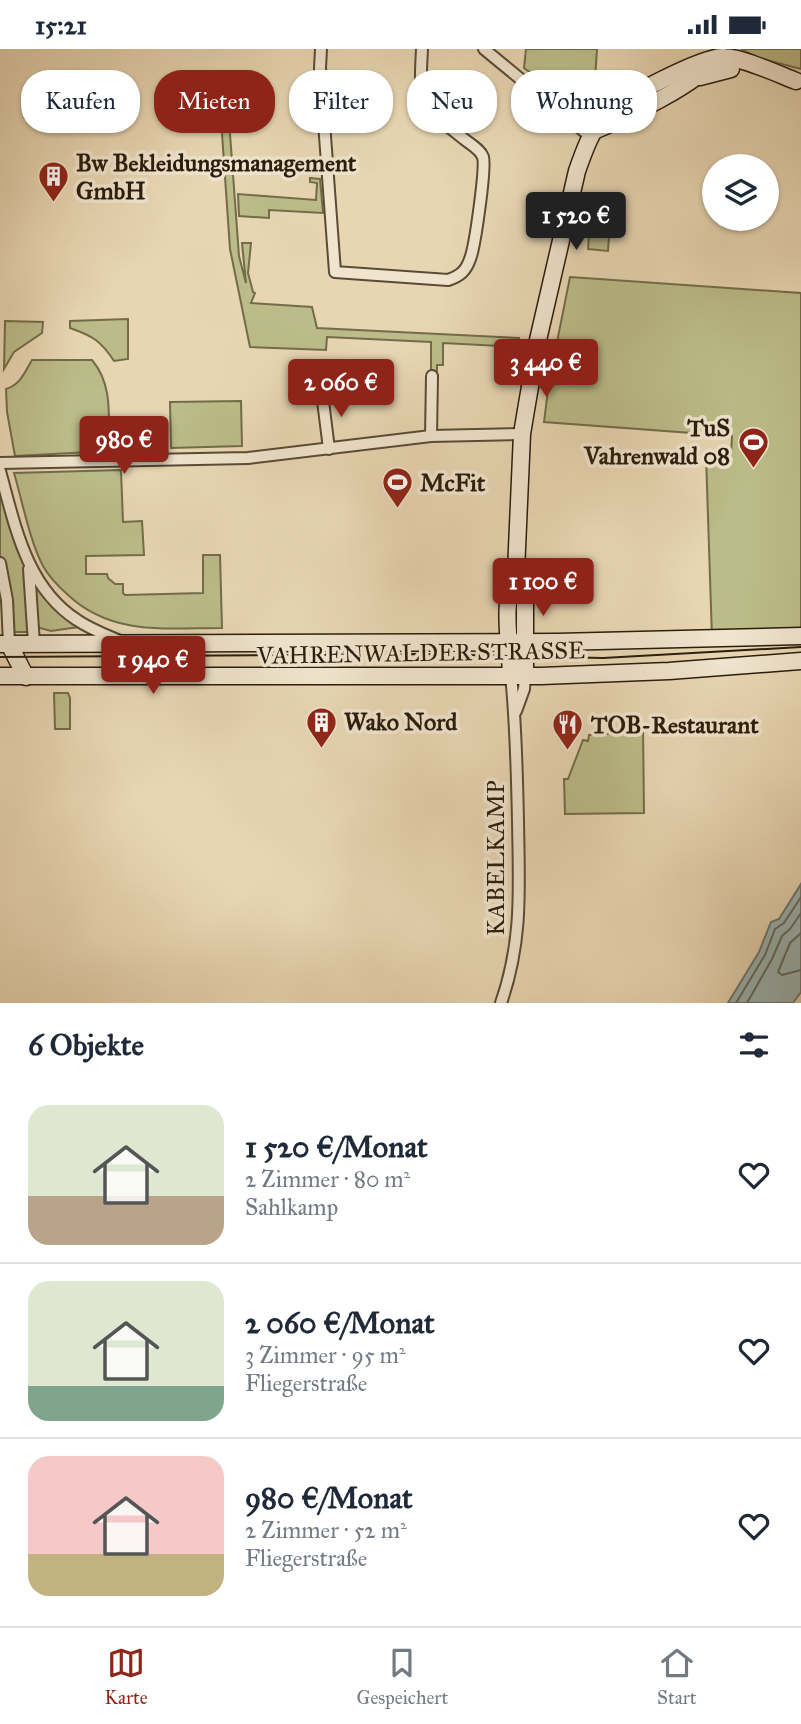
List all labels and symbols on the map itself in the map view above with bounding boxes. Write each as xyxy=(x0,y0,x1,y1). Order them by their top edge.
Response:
place label: Bw Bekleidungsmanagement GmbH xyxy=(76,148,357,206)
building icon: Bw Bekleidungsmanagement GmbH xyxy=(36,160,70,204)
pin: 1 520 € xyxy=(511,193,641,252)
pin: 3 440 € xyxy=(481,339,611,399)
pin: 2 060 € xyxy=(276,359,406,419)
place label: TuS Vahrenwald 08 xyxy=(583,413,730,471)
pin: 980 € xyxy=(75,417,173,476)
sports icon: TuS Vahrenwald 08 xyxy=(736,425,770,469)
sports icon: McFit xyxy=(380,466,414,510)
place label: McFit xyxy=(420,468,486,498)
pin: 1 100 € xyxy=(478,559,608,618)
street label: VAHRENWALDER STRASSE xyxy=(256,635,585,671)
pin: 1 940 € xyxy=(88,637,218,696)
building icon: Wako Nord xyxy=(304,705,338,749)
place label: Wako Nord xyxy=(344,707,458,737)
restaurant icon: TOB-Restaurant xyxy=(551,708,585,752)
place label: TOB-Restaurant xyxy=(590,710,759,740)
street label: KABELKAMP xyxy=(481,780,511,936)

